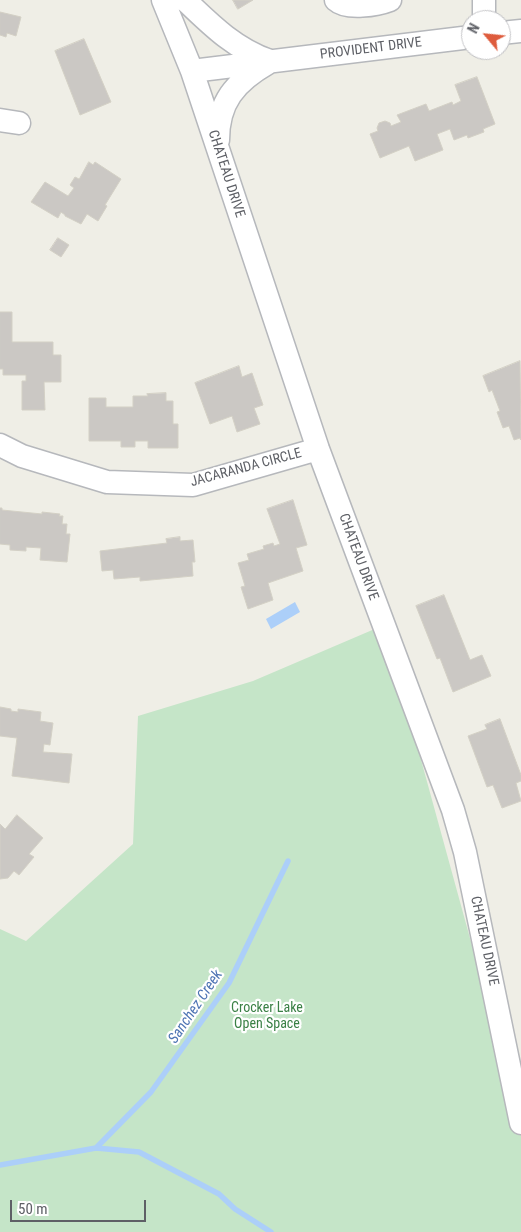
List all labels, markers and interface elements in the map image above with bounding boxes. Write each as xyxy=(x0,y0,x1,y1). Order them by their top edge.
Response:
north arrow xyxy=(461,10,511,60)
text: N xyxy=(465,21,483,36)
street label: PROVIDENT DRIVE xyxy=(319,34,423,64)
street label: CHATEAU DRIVE xyxy=(204,128,248,220)
street label: JACARANDA CIRCLE xyxy=(189,445,303,491)
street label: CHATEAU DRIVE xyxy=(335,511,381,603)
street label: CHATEAU DRIVE xyxy=(466,895,502,987)
water label: Sanchez Creek xyxy=(165,967,227,1047)
park label: Crocker Lake Open Space xyxy=(231,1000,303,1032)
scale bar xyxy=(12,1190,149,1222)
text: 50 m xyxy=(18,1200,48,1218)

